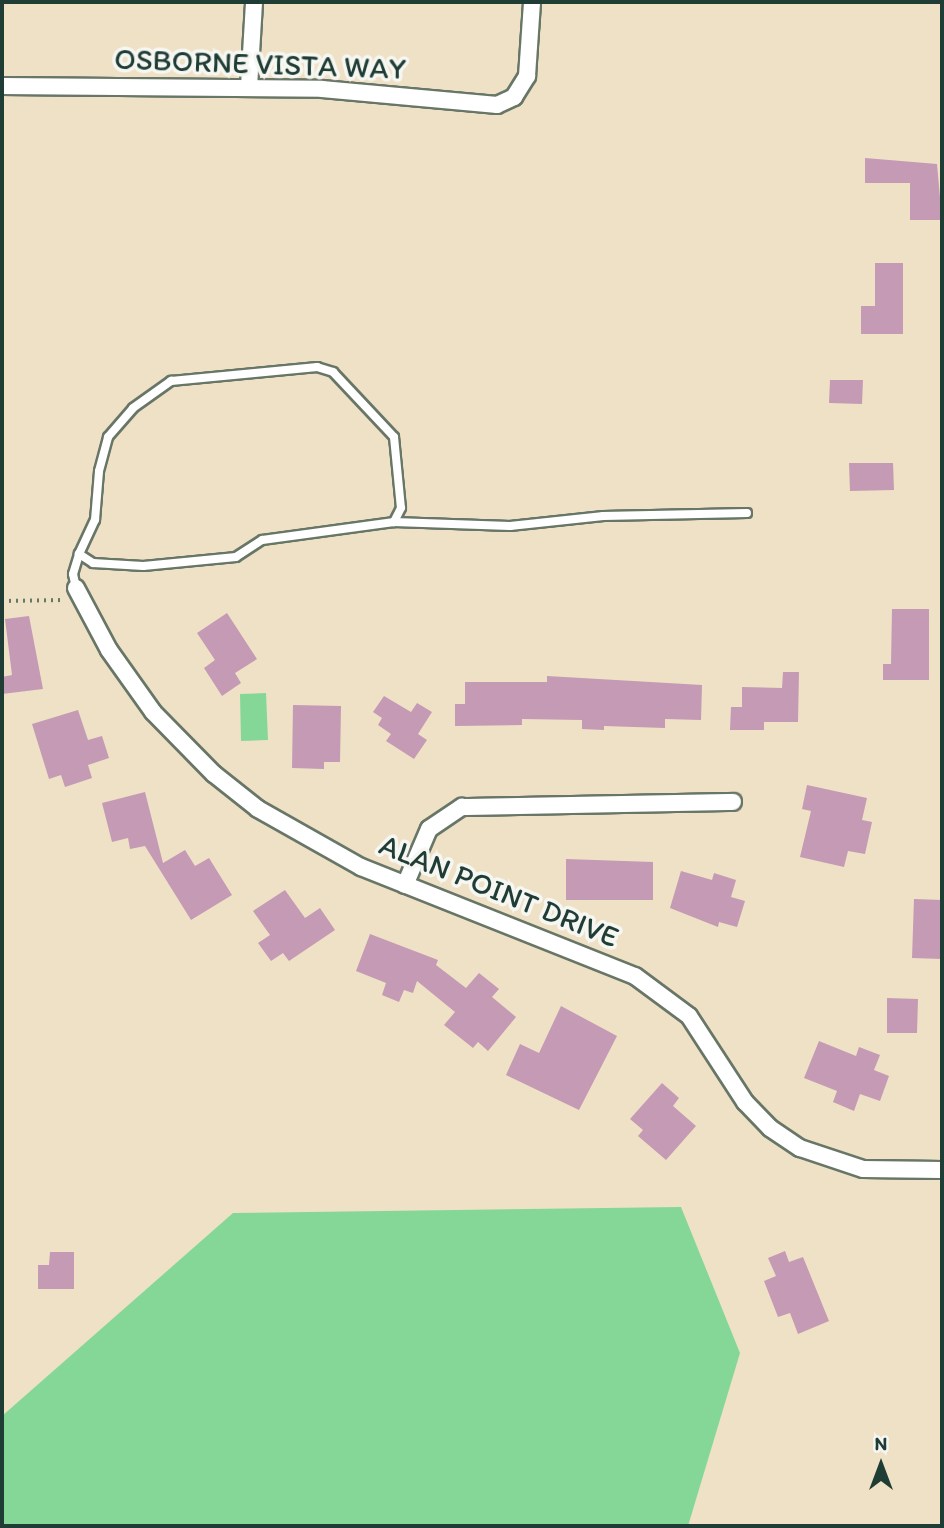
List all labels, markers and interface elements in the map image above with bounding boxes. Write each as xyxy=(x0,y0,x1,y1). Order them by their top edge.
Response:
street label: OSBORNE VISTA WAY xyxy=(114,41,406,87)
street label: ALAN POINT DRIVE xyxy=(374,827,624,955)
north arrow xyxy=(846,1430,916,1500)
text: N xyxy=(875,1432,887,1455)

